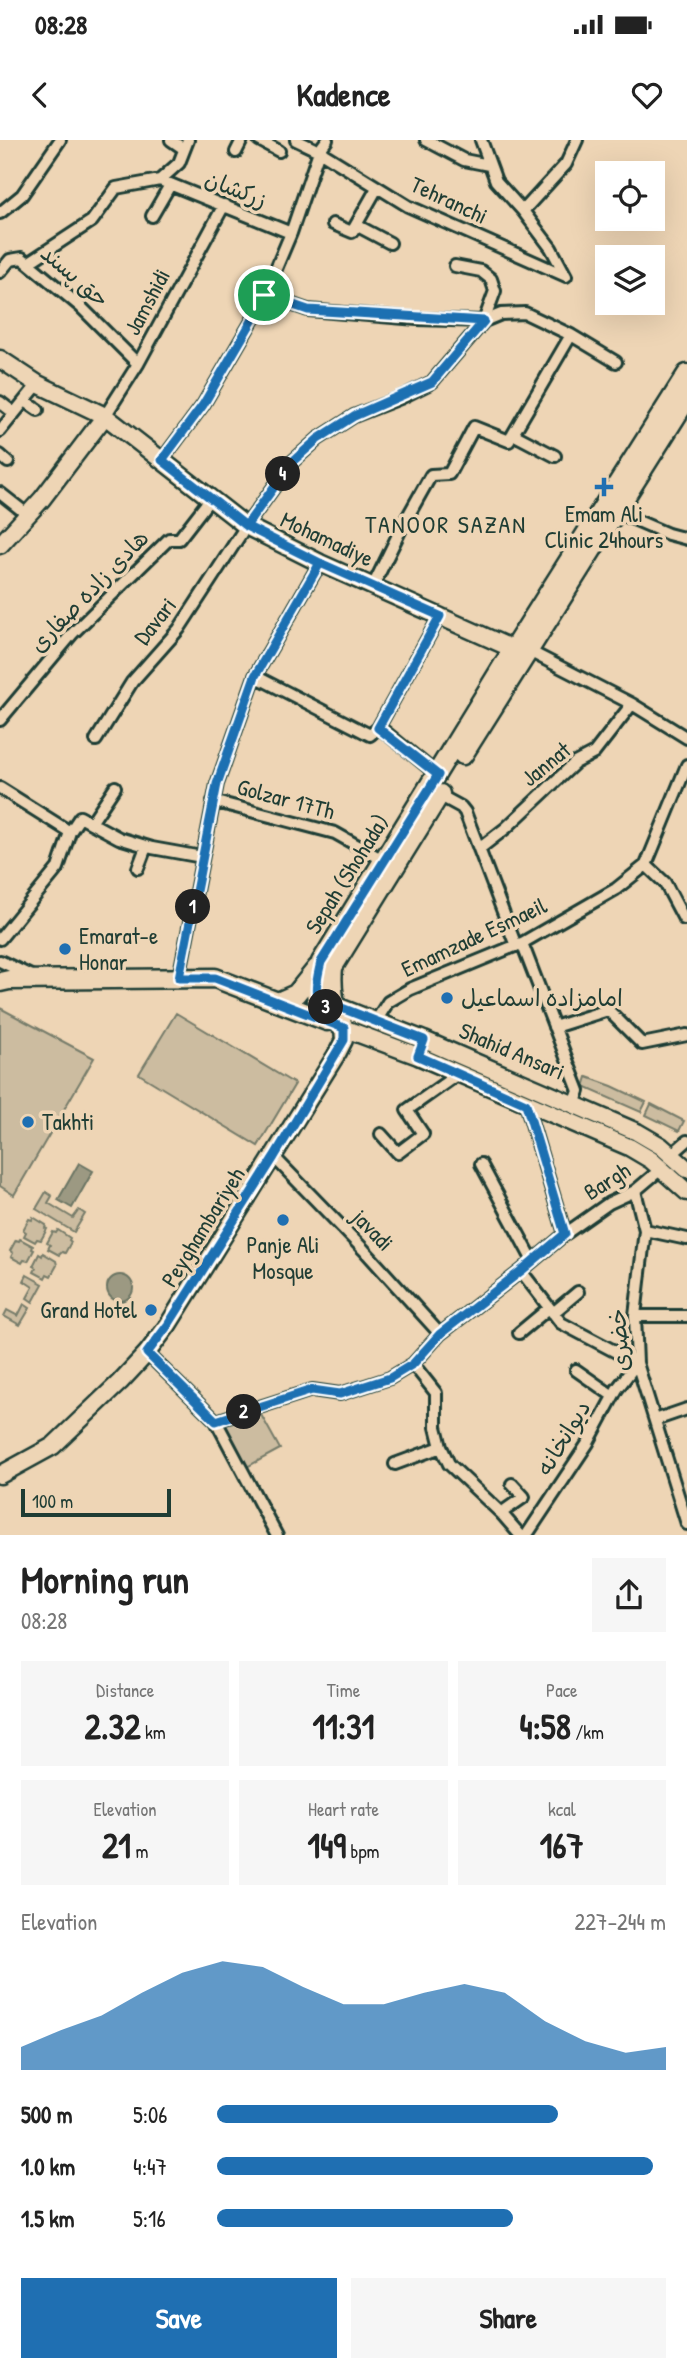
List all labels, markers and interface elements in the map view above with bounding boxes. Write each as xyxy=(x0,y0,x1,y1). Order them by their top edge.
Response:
text: 08:28 xyxy=(35,7,87,42)
text: Kadence xyxy=(296,73,391,116)
icon: back xyxy=(21,76,59,114)
icon: heart xyxy=(628,76,666,114)
map controls xyxy=(595,161,665,315)
button: locate xyxy=(595,161,665,231)
street label: زرکشان xyxy=(201,162,272,215)
street label: Tehranchi xyxy=(406,168,493,231)
street label: حق پسند xyxy=(35,237,116,314)
button: layers xyxy=(595,245,665,315)
street label: Jamshidi xyxy=(116,263,177,340)
pin xyxy=(234,265,294,325)
icon: arrive xyxy=(245,276,283,314)
pin: 4 xyxy=(266,456,300,492)
text: 4 xyxy=(279,460,286,486)
marker: Emam Ali Clinic 24hours xyxy=(594,477,614,497)
place label: Emam Ali Clinic 24hours xyxy=(545,498,664,555)
street label: Mohamadiye xyxy=(276,504,379,574)
district label: TANOOR SAZAN xyxy=(365,508,527,540)
street label: هادی زاده صفاری xyxy=(22,523,155,659)
street label: Davari xyxy=(126,591,183,651)
street label: Jannat xyxy=(514,733,578,793)
street label: Golzar 17Th xyxy=(234,771,339,826)
street label: Sepah (Shohada) xyxy=(297,808,396,940)
street label: Emamzade Esmaeil xyxy=(396,889,552,984)
pin: 1 xyxy=(176,890,210,924)
text: 1 xyxy=(189,893,196,919)
place label: Emarat-e Honar xyxy=(79,920,158,977)
marker: Emarat-e Honar xyxy=(57,941,73,957)
place label: امامزاده اسماعیل xyxy=(461,982,623,1013)
pin: 3 xyxy=(308,990,344,1024)
marker: امامزاده اسماعیل xyxy=(439,990,455,1006)
text: 3 xyxy=(321,993,330,1019)
street label: Shahid Ansari xyxy=(455,1014,570,1087)
place label: Takhti xyxy=(42,1106,94,1137)
marker: Takhti xyxy=(20,1114,36,1130)
street label: Bargh xyxy=(578,1154,636,1207)
street label: Peyghambariyeh xyxy=(154,1161,252,1292)
street label: javadi xyxy=(344,1200,401,1257)
marker: Panje Ali Mosque xyxy=(275,1212,291,1228)
place label: Panje Ali Mosque xyxy=(247,1229,319,1286)
place label: Grand Hotel xyxy=(40,1294,138,1325)
marker: Grand Hotel xyxy=(143,1302,159,1318)
street label: خضری xyxy=(601,1307,636,1373)
pin: 2 xyxy=(226,1394,262,1430)
street label: دیوانخانه xyxy=(528,1394,597,1481)
text: 2 xyxy=(239,1398,248,1424)
scale bar xyxy=(21,1486,172,1518)
text: 100 m xyxy=(32,1488,73,1514)
text: Morning run xyxy=(21,1553,189,1605)
button: share xyxy=(592,1558,666,1632)
text: 08:28 xyxy=(21,1605,67,1636)
text: Distance xyxy=(96,1677,154,1703)
text: Time xyxy=(327,1677,360,1703)
text: Pace xyxy=(546,1677,578,1703)
text: 2.32 xyxy=(85,1703,141,1750)
text: 11:31 xyxy=(313,1703,374,1750)
text: 4:58 xyxy=(520,1703,571,1750)
text: km xyxy=(141,1719,166,1745)
text: /km xyxy=(571,1719,604,1745)
text: Elevation xyxy=(94,1796,157,1822)
text: Heart rate xyxy=(308,1796,379,1822)
text: kcal xyxy=(548,1796,576,1822)
text: 21 xyxy=(102,1822,131,1869)
text: 149 xyxy=(308,1822,346,1869)
text: 167 xyxy=(540,1822,584,1869)
text: m xyxy=(131,1838,148,1864)
text: bpm xyxy=(346,1838,379,1864)
text: Elevation xyxy=(21,1906,97,1937)
text: 227–244 m xyxy=(574,1906,666,1937)
text: 500 m xyxy=(21,2099,72,2130)
text: 5:06 xyxy=(133,2099,168,2130)
text: 1.0 km xyxy=(21,2151,75,2182)
text: 4:47 xyxy=(133,2151,167,2182)
text: 1.5 km xyxy=(21,2203,74,2234)
text: 5:16 xyxy=(133,2203,166,2234)
button: Save xyxy=(21,2278,337,2358)
button: Share xyxy=(351,2278,666,2358)

